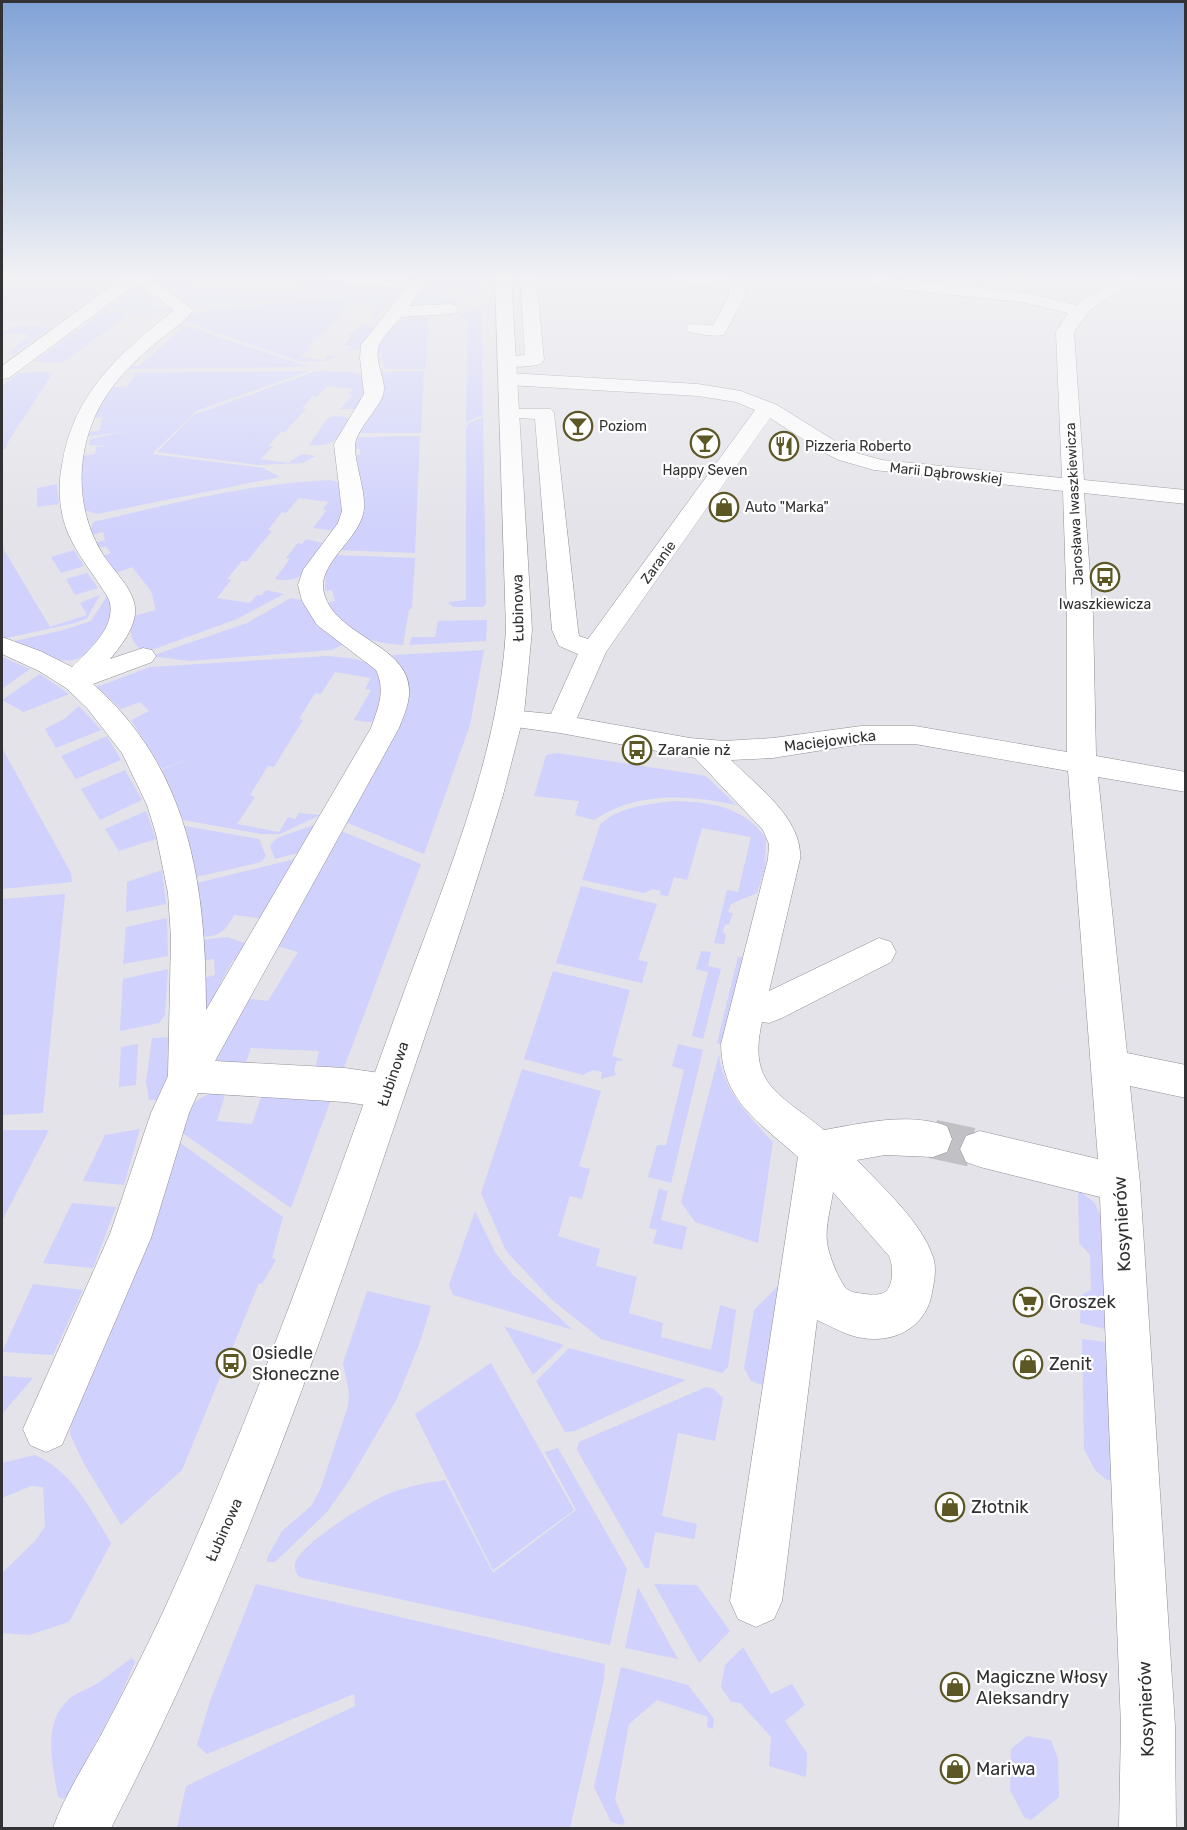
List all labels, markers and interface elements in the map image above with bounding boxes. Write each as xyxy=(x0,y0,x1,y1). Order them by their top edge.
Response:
bar icon: Poziom xyxy=(562,410,594,442)
place label: Poziom xyxy=(599,418,647,435)
street label: Jarosława Iwaszkiewicza xyxy=(1062,422,1087,586)
bar icon: Happy Seven xyxy=(689,427,721,459)
restaurant icon: Pizzeria Roberto xyxy=(768,430,800,462)
place label: Pizzeria Roberto xyxy=(805,438,911,455)
street label: Marii Dąbrowskiej xyxy=(889,459,1003,488)
place label: Happy Seven xyxy=(662,462,748,479)
shop icon: Auto "Marka" xyxy=(708,491,740,523)
place label: Auto "Marka" xyxy=(745,499,829,516)
street label: Zaranie xyxy=(637,537,680,587)
bus stop icon: Iwaszkiewicza xyxy=(1089,561,1121,593)
street label: Łubinowa xyxy=(508,574,528,642)
place label: Iwaszkiewicza xyxy=(1059,596,1151,613)
street label: Maciejowicka xyxy=(783,726,877,756)
bus stop icon: Zaranie nż xyxy=(621,734,653,766)
place label: Zaranie nż xyxy=(658,741,731,759)
street label: Łubinowa xyxy=(374,1039,412,1109)
street label: Kosynierów xyxy=(1109,1176,1135,1272)
supermarket icon: Groszek xyxy=(1012,1286,1044,1318)
place label: Groszek xyxy=(1049,1291,1117,1313)
place label: Osiedle Słoneczne xyxy=(252,1342,340,1385)
bus stop icon: Osiedle Słoneczne xyxy=(215,1347,247,1379)
shop icon: Zenit xyxy=(1012,1348,1044,1380)
place label: Zenit xyxy=(1049,1353,1092,1375)
shop icon: Złotnik xyxy=(934,1491,966,1523)
street label: Łubinowa xyxy=(202,1496,246,1564)
place label: Złotnik xyxy=(971,1496,1029,1518)
street label: Kosynierów xyxy=(1133,1661,1159,1757)
place label: Magiczne Włosy Aleksandry xyxy=(976,1666,1108,1709)
shop icon: Magiczne Włosy Aleksandry xyxy=(939,1671,971,1703)
shop icon: Mariwa xyxy=(939,1753,971,1785)
place label: Mariwa xyxy=(976,1758,1036,1780)

